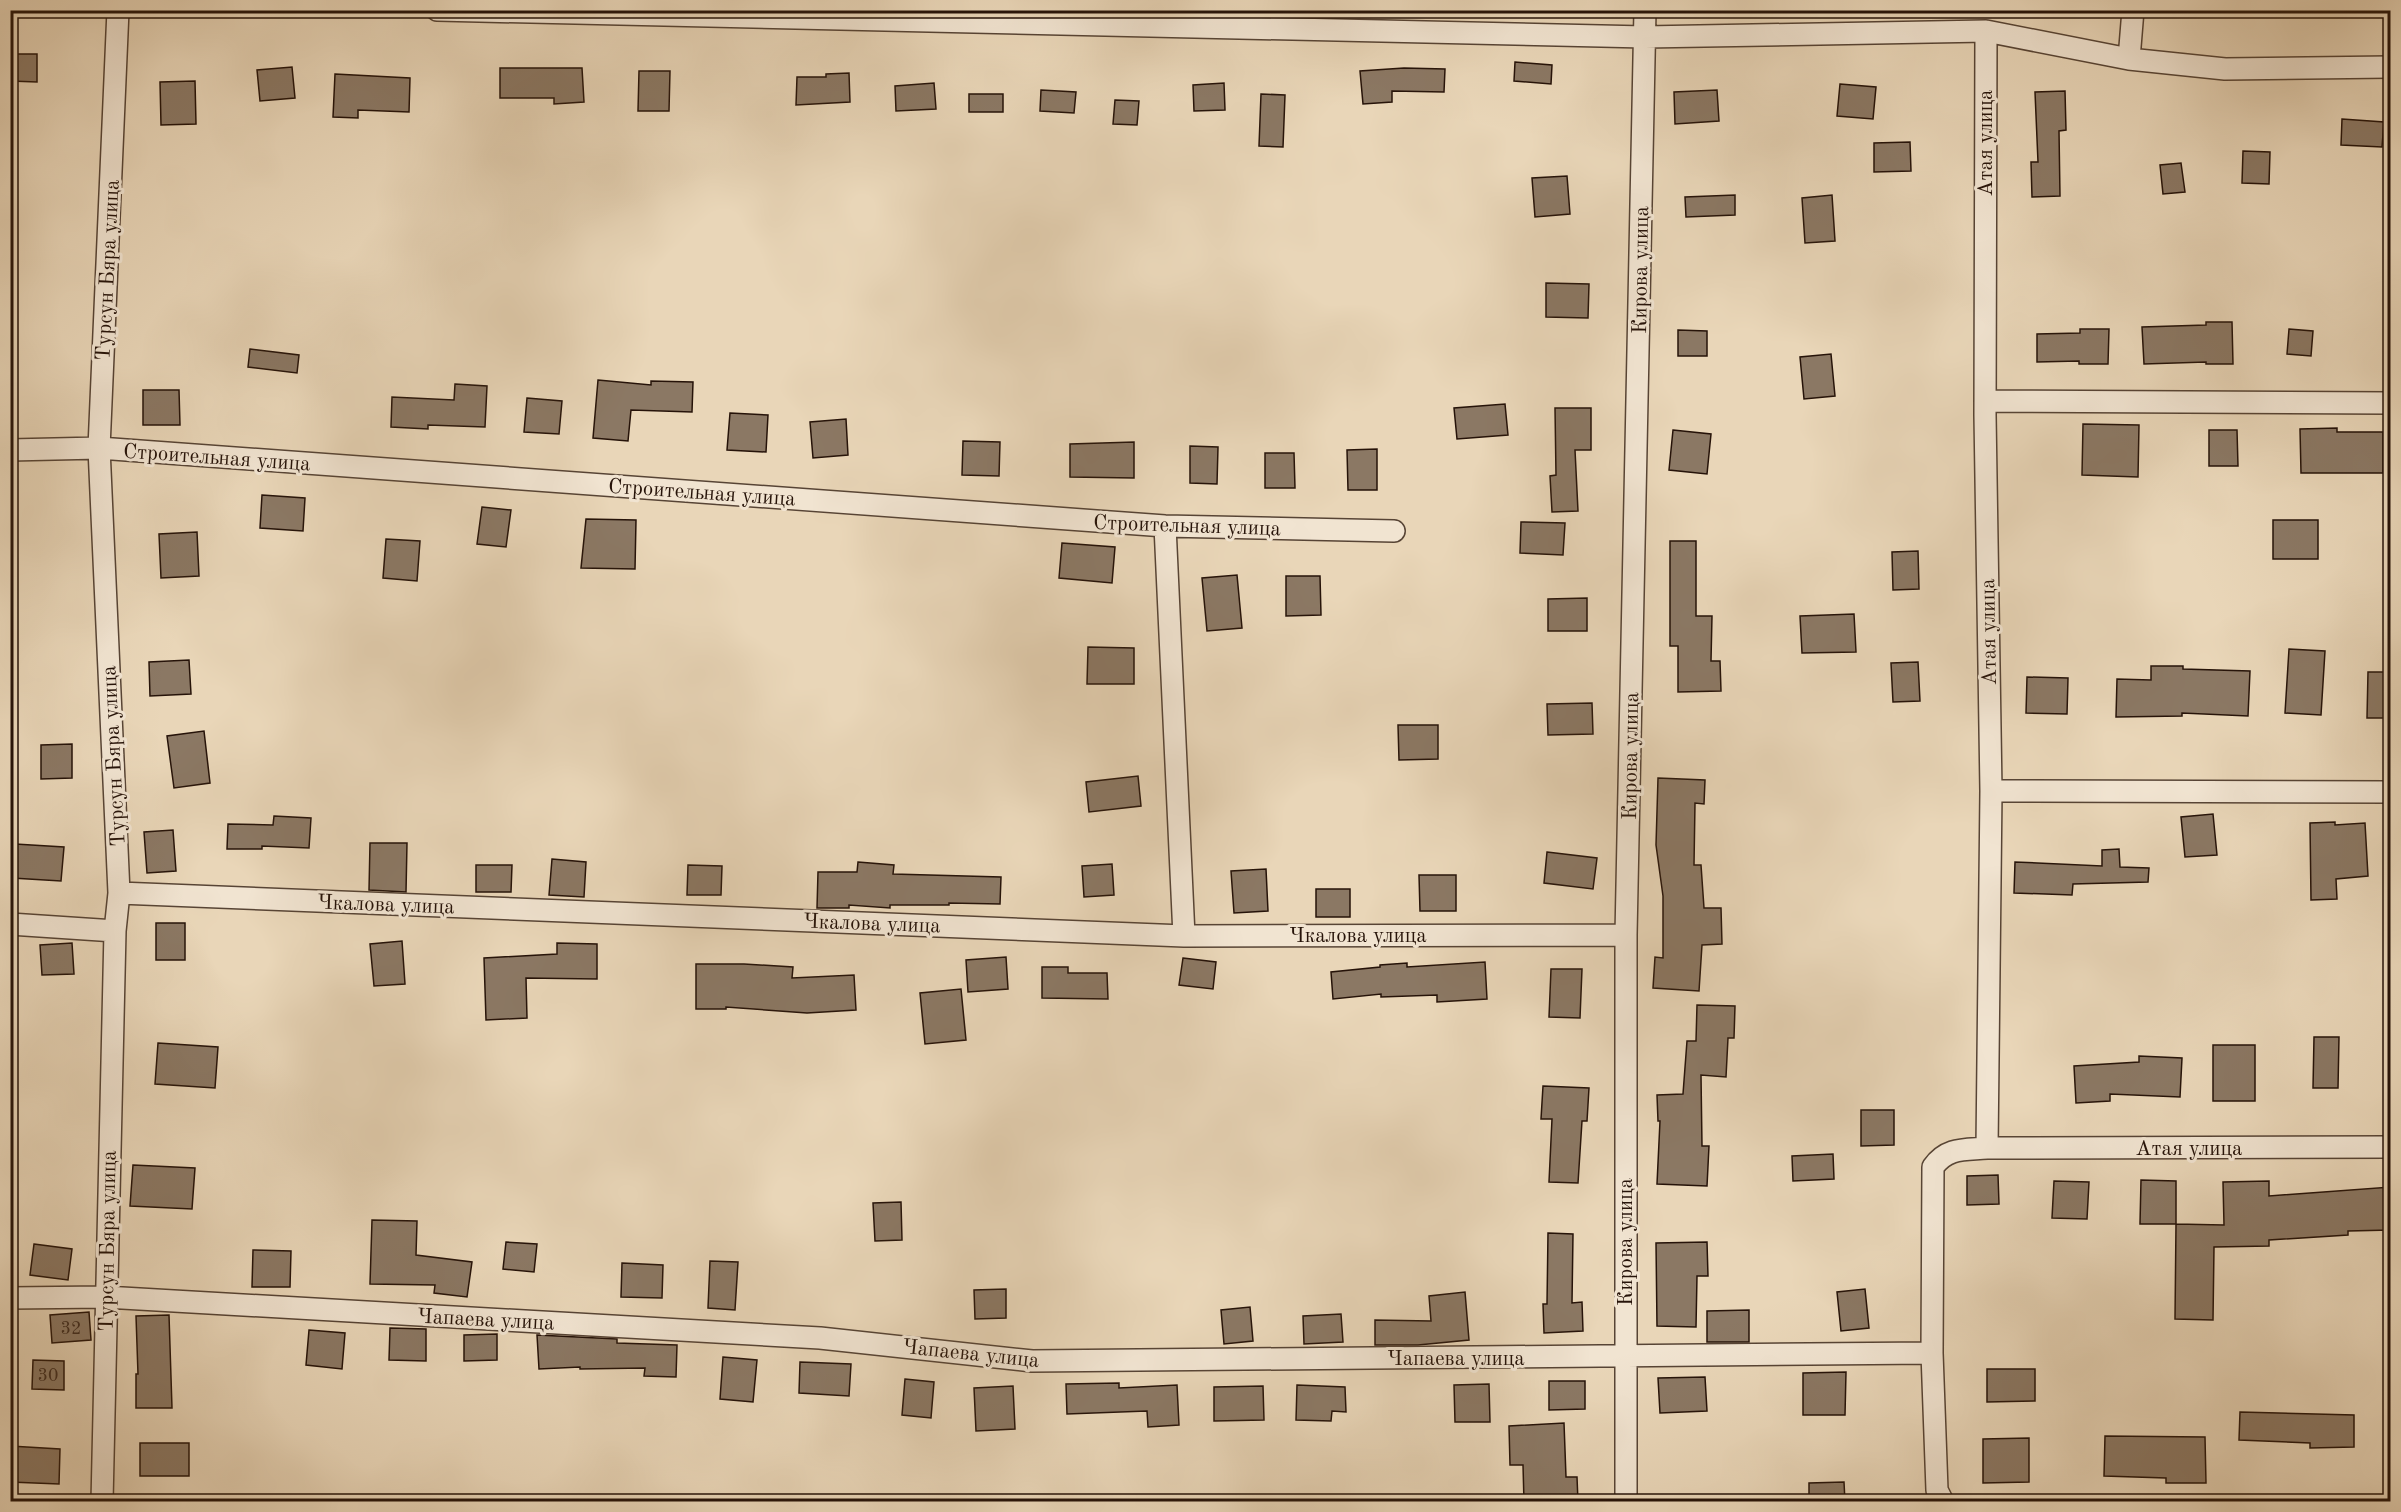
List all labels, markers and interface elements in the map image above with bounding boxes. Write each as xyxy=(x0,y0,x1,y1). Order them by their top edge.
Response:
street label: Атая улица xyxy=(1976,90,1997,196)
street label: Турсун Бяра улица xyxy=(93,179,124,361)
street label: Кирова улица xyxy=(1630,206,1653,334)
street label: Строительная улица xyxy=(122,441,311,476)
street label: Строительная улица xyxy=(607,476,796,511)
street label: Строительная улица xyxy=(1093,513,1281,540)
street label: Атая улица xyxy=(1978,578,2001,686)
street label: Турсун Бяра улица xyxy=(99,665,130,847)
street label: Кирова улица xyxy=(1620,692,1643,820)
street label: Чкалова улица xyxy=(317,893,455,918)
street label: Чкалова улица xyxy=(803,912,941,937)
street label: Чкалова улица xyxy=(1289,926,1427,947)
street label: Атая улица xyxy=(2136,1139,2242,1160)
street label: Турсун Бяра улица xyxy=(96,1150,121,1332)
street label: Кирова улица xyxy=(1616,1178,1637,1306)
street label: Чапаева улица xyxy=(417,1306,555,1335)
house number: 32 xyxy=(61,1320,81,1338)
street label: Чапаева улица xyxy=(901,1337,1040,1372)
street label: Чапаева улица xyxy=(1387,1349,1525,1370)
house number: 30 xyxy=(38,1367,58,1385)

